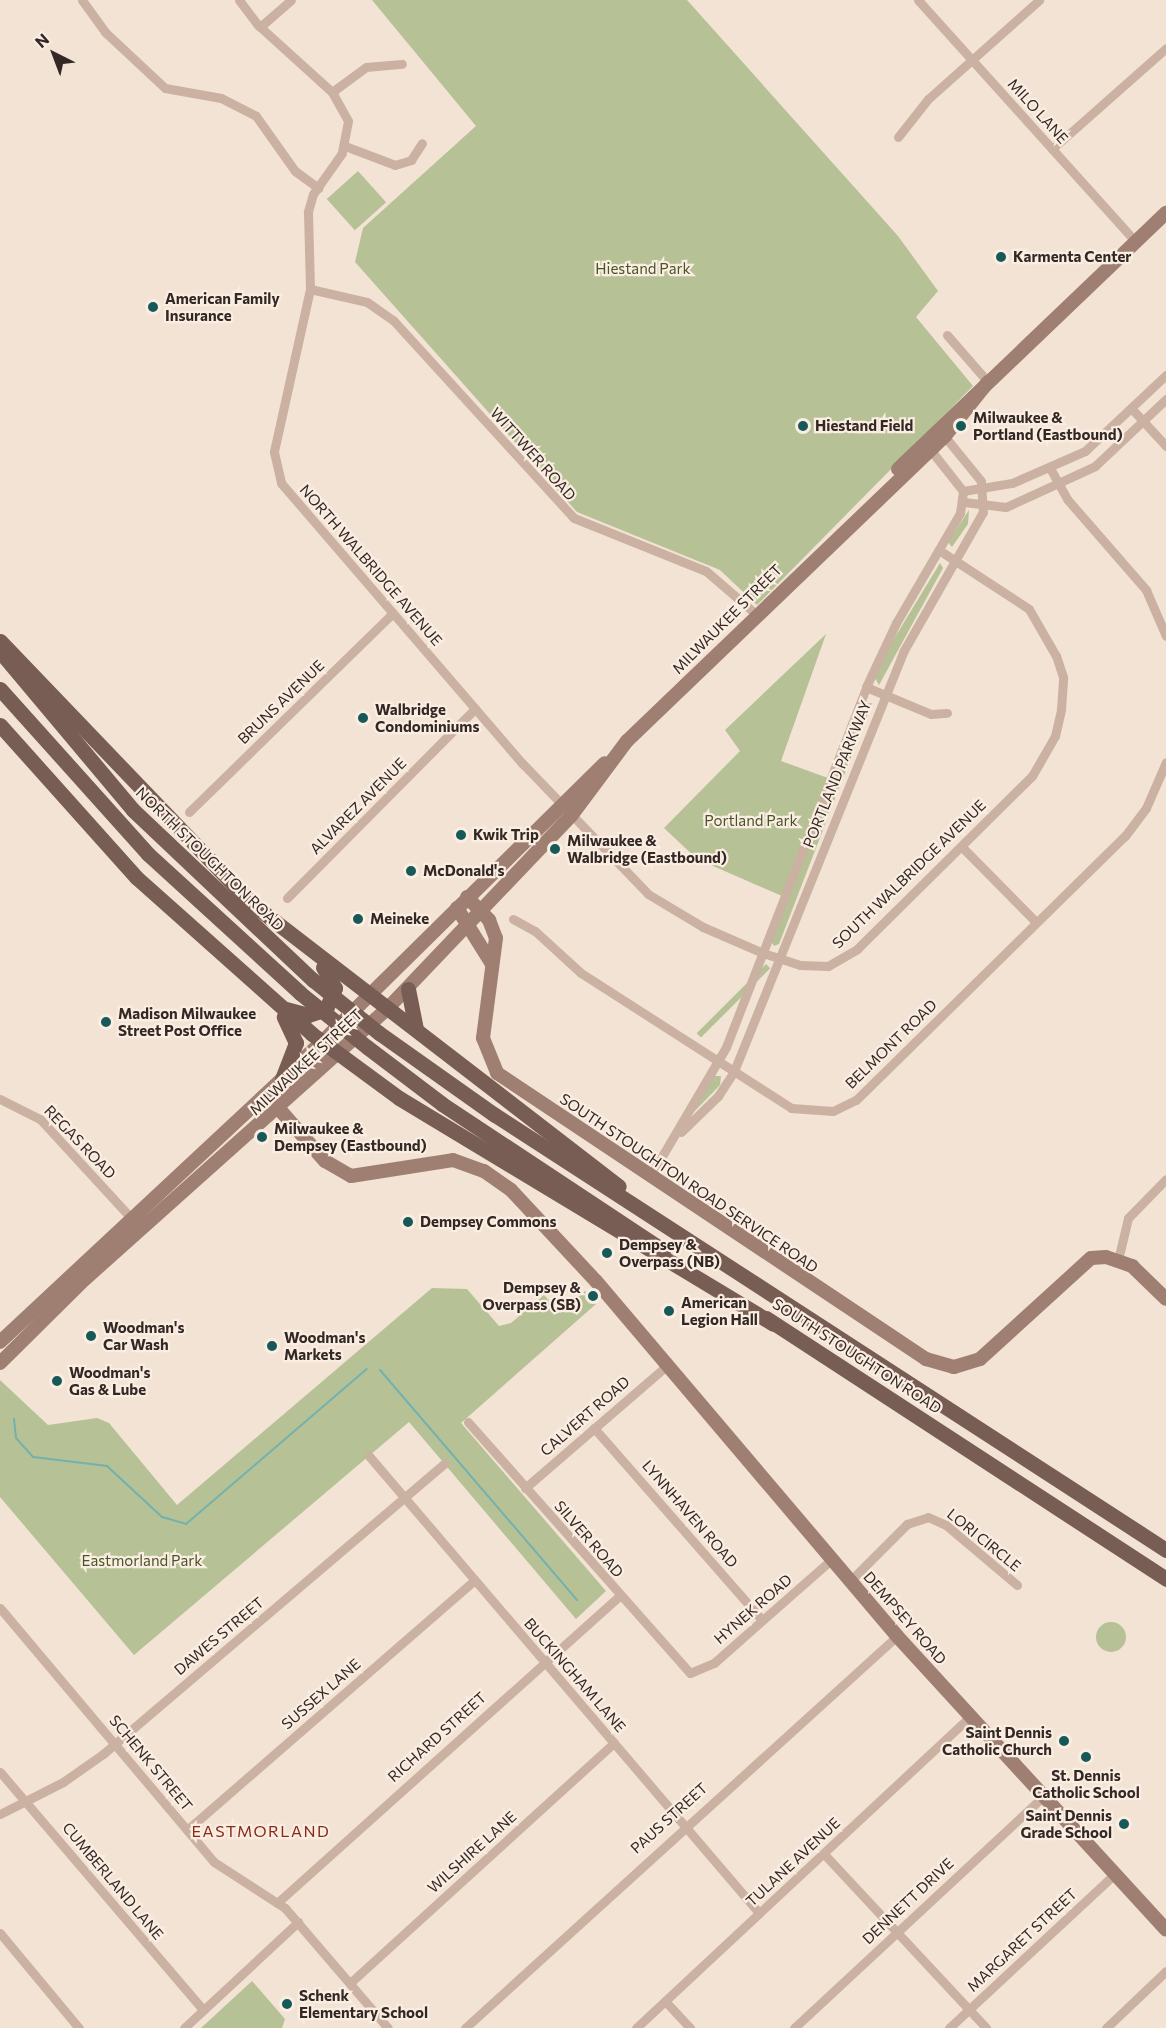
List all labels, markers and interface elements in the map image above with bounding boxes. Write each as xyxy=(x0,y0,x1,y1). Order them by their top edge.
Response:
north arrow xyxy=(24,24,84,84)
text: N xyxy=(31,29,52,51)
street label: MILO LANE xyxy=(1004,75,1072,147)
place label: Karmenta Center xyxy=(1013,248,1132,266)
marker: Karmenta Center xyxy=(994,250,1008,264)
park label: Hiestand Park xyxy=(595,260,691,278)
place label: American Family Insurance xyxy=(165,289,280,324)
marker: American Family Insurance xyxy=(146,300,160,314)
street label: WITTWER ROAD xyxy=(487,404,579,504)
place label: Milwaukee & Portland (Eastbound) xyxy=(973,408,1123,443)
place label: Hiestand Field xyxy=(815,417,913,435)
marker: Hiestand Field xyxy=(796,419,810,433)
marker: Milwaukee & Portland (Eastbound) xyxy=(954,419,968,433)
street label: NORTH WALBRIDGE AVENUE xyxy=(296,481,446,649)
street label: MILWAUKEE STREET xyxy=(669,561,785,677)
street label: BRUNS AVENUE xyxy=(234,656,328,748)
street label: PORTLAND PARKWAY xyxy=(799,698,875,850)
place label: Walbridge Condominiums xyxy=(375,700,479,735)
marker: Walbridge Condominiums xyxy=(356,711,370,725)
street label: ALVAREZ AVENUE xyxy=(306,754,410,858)
street label: NORTH STOUGHTON ROAD xyxy=(132,783,288,935)
street label: SOUTH WALBRIDGE AVENUE xyxy=(829,796,989,952)
park label: Portland Park xyxy=(704,812,798,830)
place label: Kwik Trip xyxy=(473,826,539,844)
marker: Kwik Trip xyxy=(454,828,468,842)
place label: Milwaukee & Walbridge (Eastbound) xyxy=(567,831,727,866)
marker: Milwaukee & Walbridge (Eastbound) xyxy=(548,842,562,856)
place label: McDonald's xyxy=(423,862,504,880)
marker: McDonald's xyxy=(404,864,418,878)
place label: Meineke xyxy=(370,910,429,928)
marker: Meineke xyxy=(351,912,365,926)
street label: BELMONT ROAD xyxy=(841,996,941,1092)
place label: Madison Milwaukee Street Post Office xyxy=(118,1004,256,1039)
street label: MILWAUKEE STREET xyxy=(246,1005,366,1119)
marker: Madison Milwaukee Street Post Office xyxy=(99,1015,113,1029)
street label: SOUTH STOUGHTON ROAD SERVICE ROAD xyxy=(557,1090,821,1276)
street label: REGAS ROAD xyxy=(41,1102,119,1182)
place label: Milwaukee & Dempsey (Eastbound) xyxy=(274,1119,427,1154)
marker: Milwaukee & Dempsey (Eastbound) xyxy=(255,1130,269,1144)
place label: Dempsey Commons xyxy=(420,1213,556,1231)
marker: Dempsey Commons xyxy=(401,1215,415,1229)
place label: Dempsey & Overpass (NB) xyxy=(619,1235,720,1270)
marker: Dempsey & Overpass (NB) xyxy=(600,1246,614,1260)
place label: Dempsey & Overpass (SB) xyxy=(482,1278,581,1313)
marker: Dempsey & Overpass (SB) xyxy=(586,1289,600,1303)
place label: American Legion Hall xyxy=(681,1293,758,1328)
street label: SOUTH STOUGHTON ROAD xyxy=(769,1295,945,1417)
marker: American Legion Hall xyxy=(662,1304,676,1318)
place label: Woodman's Car Wash xyxy=(103,1318,184,1353)
place label: Woodman's Markets xyxy=(284,1328,365,1363)
marker: Woodman's Car Wash xyxy=(84,1329,98,1343)
marker: Woodman's Markets xyxy=(265,1339,279,1353)
place label: Woodman's Gas & Lube xyxy=(69,1363,150,1398)
street label: CALVERT ROAD xyxy=(537,1372,633,1460)
marker: Woodman's Gas & Lube xyxy=(50,1374,64,1388)
street label: LYNNHAVEN ROAD xyxy=(639,1457,741,1571)
street label: SILVER ROAD xyxy=(551,1497,627,1581)
street label: LORI CIRCLE xyxy=(943,1505,1025,1575)
park label: Eastmorland Park xyxy=(82,1552,202,1570)
street label: DEMPSEY ROAD xyxy=(860,1568,950,1668)
street label: HYNEK ROAD xyxy=(710,1570,796,1648)
street label: DAWES STREET xyxy=(171,1593,267,1679)
street label: BUCKINGHAM LANE xyxy=(520,1614,630,1736)
street label: SUSSEX LANE xyxy=(278,1655,364,1733)
street label: RICHARD STREET xyxy=(384,1688,490,1786)
street label: SCHENK STREET xyxy=(106,1712,196,1814)
place label: Saint Dennis Catholic Church xyxy=(942,1723,1052,1758)
marker: Saint Dennis Catholic Church xyxy=(1057,1734,1071,1748)
marker: St. Dennis Catholic School xyxy=(1079,1750,1093,1764)
place label: St. Dennis Catholic School xyxy=(1032,1766,1140,1801)
street label: PAUS STREET xyxy=(627,1779,711,1857)
place label: Saint Dennis Grade School xyxy=(1021,1806,1112,1841)
street label: WILSHIRE LANE xyxy=(424,1807,520,1897)
street label: TULANE AVENUE xyxy=(742,1814,844,1910)
marker: Saint Dennis Grade School xyxy=(1117,1817,1131,1831)
street label: CUMBERLAND LANE xyxy=(59,1819,167,1943)
district label: EASTMORLAND xyxy=(192,1821,330,1841)
street label: DENNETT DRIVE xyxy=(859,1854,957,1948)
street label: MARGARET STREET xyxy=(964,1885,1080,1995)
place label: Schenk Elementary School xyxy=(299,1986,428,2021)
marker: Schenk Elementary School xyxy=(280,1997,294,2011)

